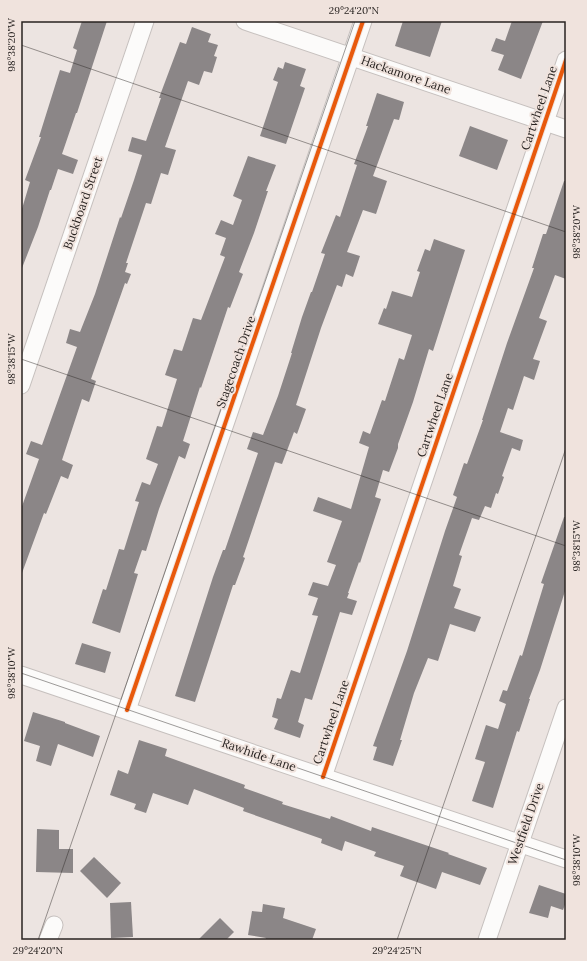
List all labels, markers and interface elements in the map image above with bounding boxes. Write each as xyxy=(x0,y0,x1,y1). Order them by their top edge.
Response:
text: 29°24'20"N xyxy=(329,4,380,17)
text: 98°38'20"W xyxy=(5,17,18,72)
street label: Hackamore Lane xyxy=(359,52,454,97)
street label: Cartwheel Lane xyxy=(517,63,560,152)
street label: Buckboard Street xyxy=(60,154,106,251)
text: 98°38'20"W xyxy=(570,204,583,259)
street label: Stagecoach Drive xyxy=(213,313,259,410)
text: 98°38'15"W xyxy=(5,332,18,385)
street label: Cartwheel Lane xyxy=(413,370,456,459)
text: 98°38'15"W xyxy=(570,519,583,572)
text: 98°38'10"W xyxy=(5,646,18,699)
street label: Cartwheel Lane xyxy=(309,677,352,766)
street label: Rawhide Lane xyxy=(220,735,299,774)
street label: Westfield Drive xyxy=(504,780,547,867)
text: 98°38'10"W xyxy=(570,833,583,886)
text: 29°24'20"N xyxy=(13,944,64,957)
text: 29°24'25"N xyxy=(372,944,422,957)

